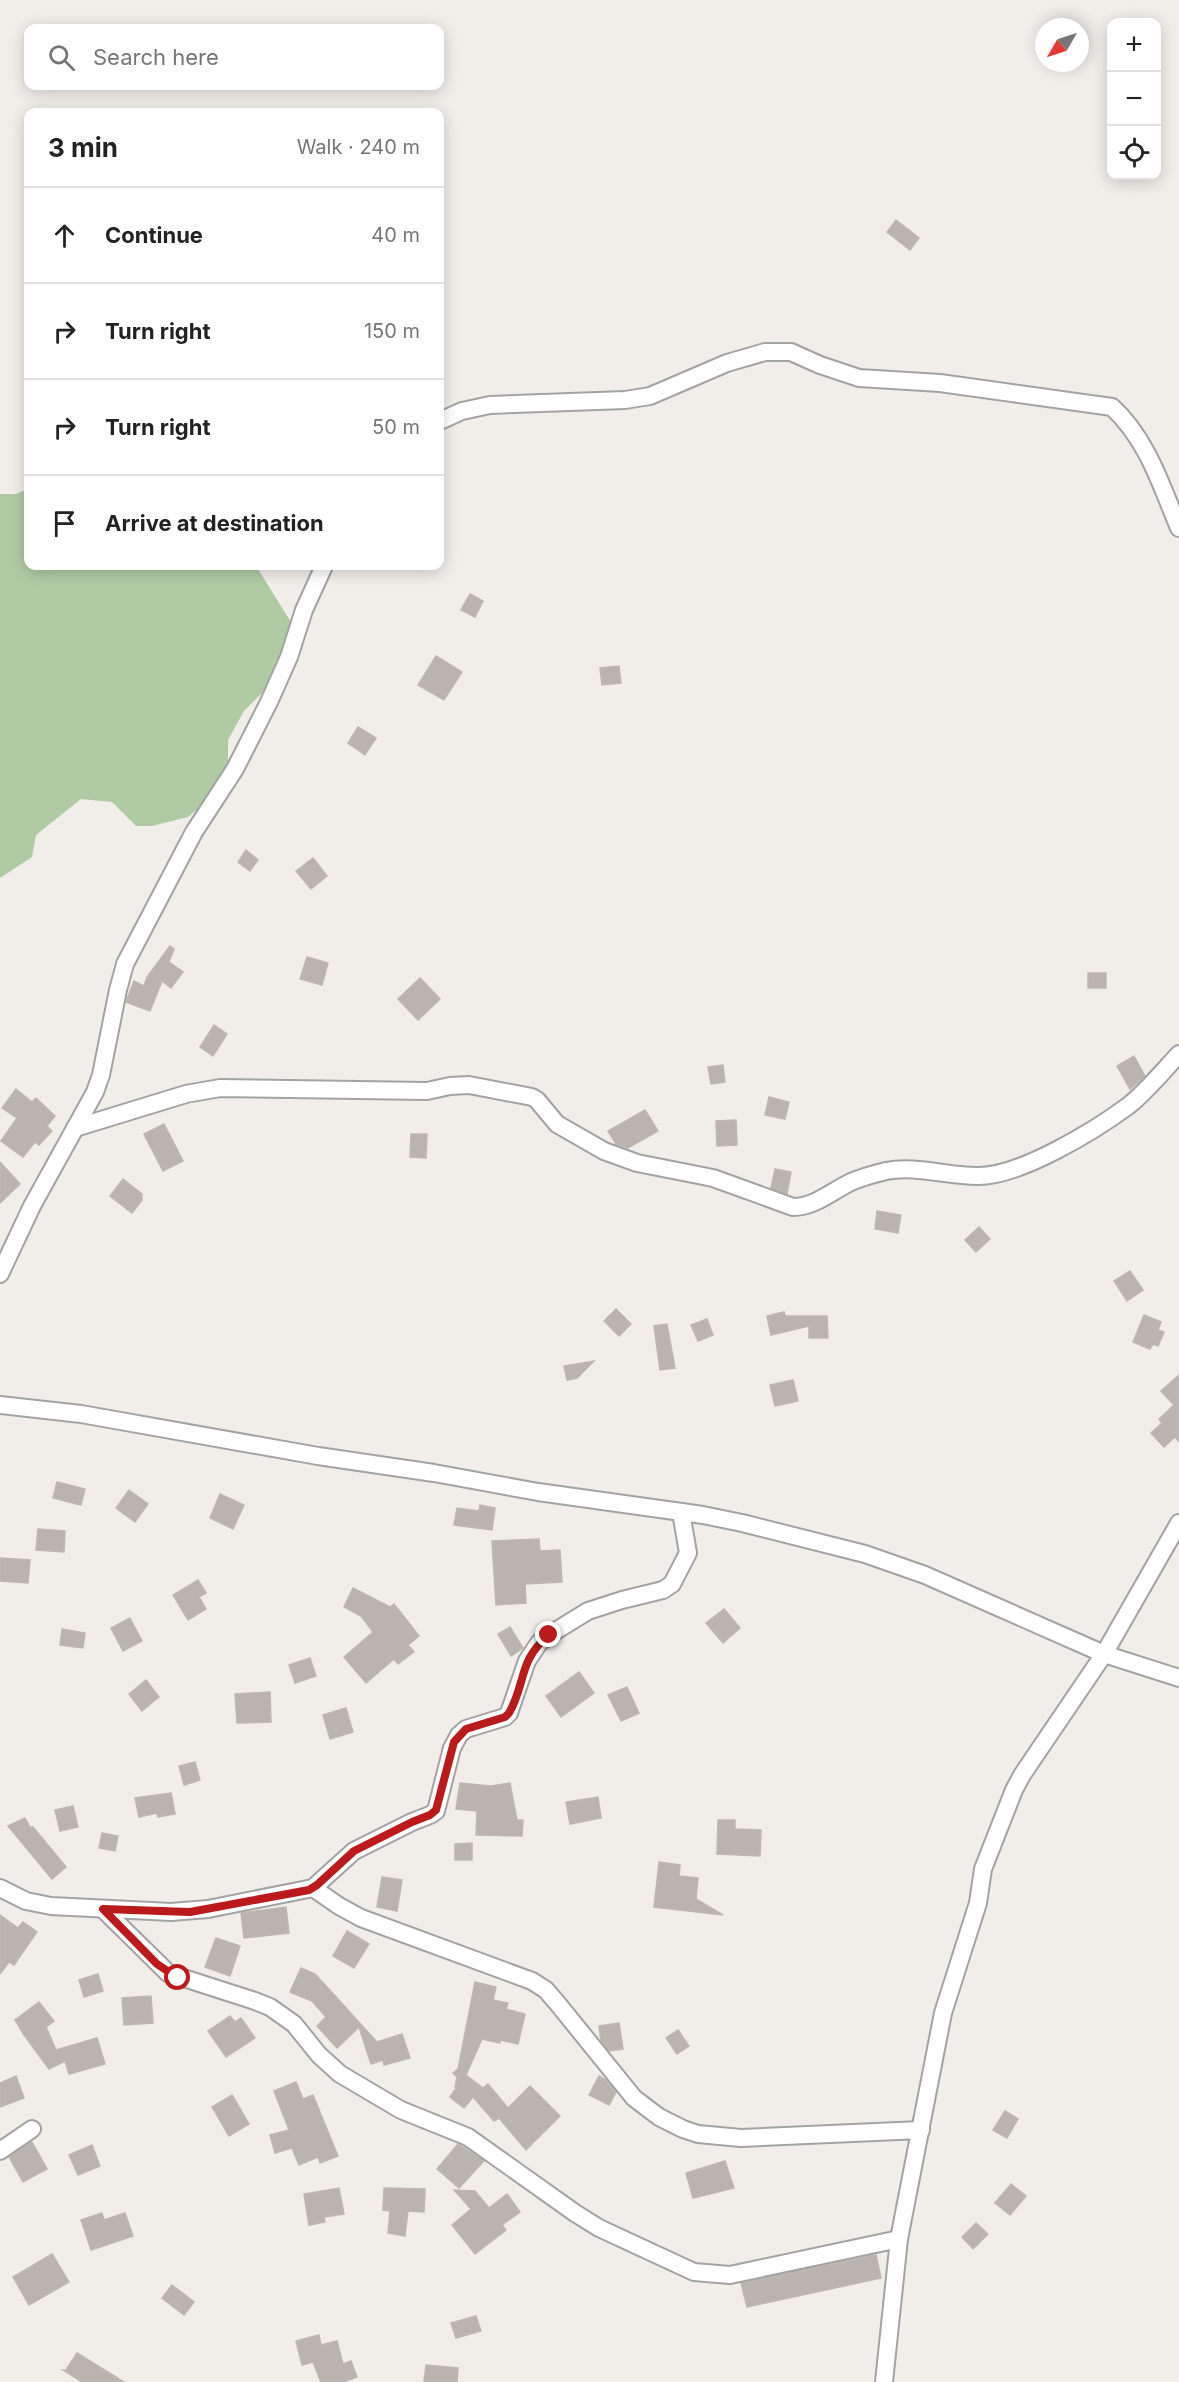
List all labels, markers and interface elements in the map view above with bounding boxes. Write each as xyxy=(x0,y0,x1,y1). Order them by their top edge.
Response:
north arrow xyxy=(1035,18,1089,72)
map controls xyxy=(1107,18,1161,180)
button: + xyxy=(1107,18,1161,72)
search box xyxy=(24,24,444,90)
icon: search xyxy=(45,41,78,74)
text: Search here xyxy=(93,44,219,70)
button: − xyxy=(1107,72,1161,126)
button: locate xyxy=(1107,126,1161,180)
text: 3 min xyxy=(48,132,118,163)
text: Walk · 240 m xyxy=(297,135,420,159)
icon: ahead xyxy=(48,219,81,252)
text: Continue xyxy=(105,222,203,248)
text: 40 m xyxy=(371,223,420,247)
icon: right xyxy=(48,315,81,348)
text: Turn right xyxy=(105,318,211,344)
text: 150 m xyxy=(364,319,420,343)
icon: right xyxy=(48,411,81,444)
text: Turn right xyxy=(105,414,211,440)
text: 50 m xyxy=(372,415,420,439)
icon: arrive xyxy=(48,507,81,540)
text: Arrive at destination xyxy=(105,510,324,536)
route end xyxy=(535,1621,561,1647)
route start xyxy=(164,1964,190,1990)

